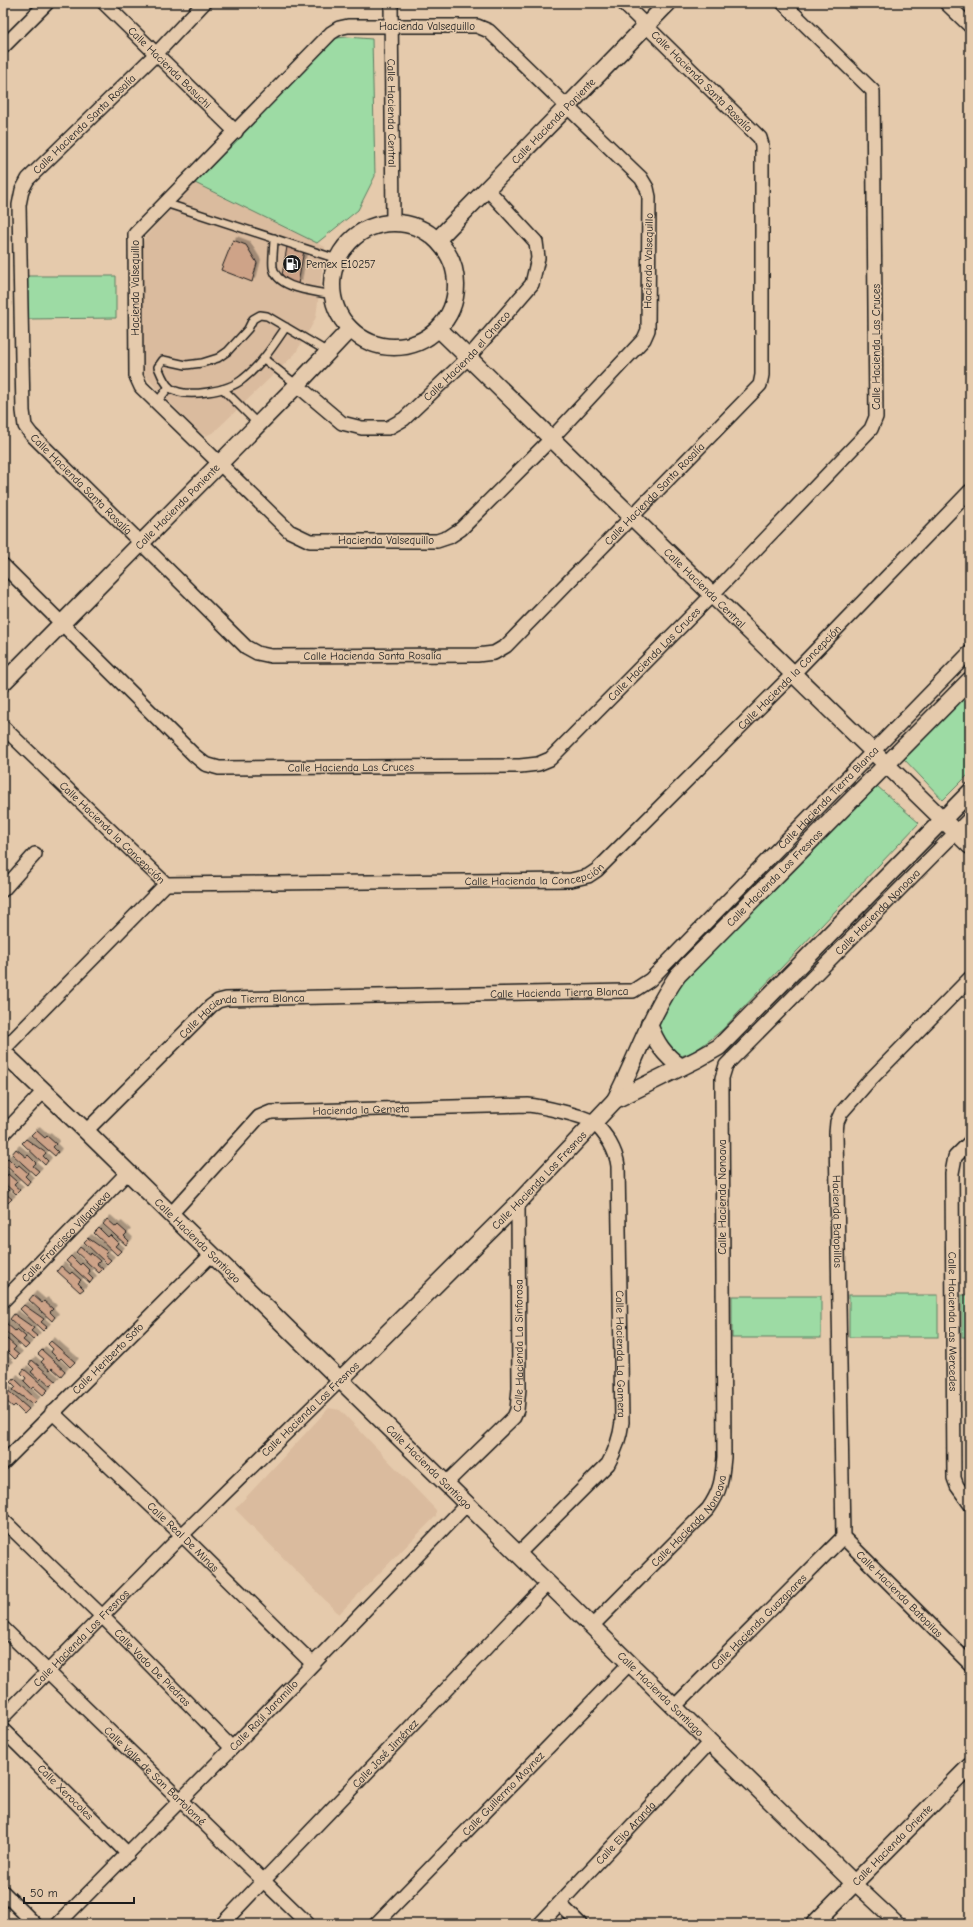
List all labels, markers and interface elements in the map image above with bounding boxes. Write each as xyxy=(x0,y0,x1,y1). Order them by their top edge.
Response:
street label: Hacienda Valsequillo xyxy=(379,20,475,33)
street label: Calle Hacienda Basuchi xyxy=(125,24,214,111)
street label: Calle Hacienda Santa Rosalía xyxy=(648,28,755,135)
street label: Calle Hacienda Central xyxy=(385,59,399,167)
street label: Calle Hacienda Santa Rosalía xyxy=(30,72,138,177)
street label: Calle Hacienda Poniente xyxy=(509,75,599,167)
street label: Hacienda Valsequillo xyxy=(641,213,656,309)
street label: Hacienda Valsequillo xyxy=(129,240,142,336)
fuel station icon: Pemex E10257 xyxy=(281,253,303,275)
place label: Pemex E10257 xyxy=(306,258,375,271)
street label: Calle Hacienda Las Cruces xyxy=(870,284,883,410)
street label: Calle Hacienda el Charco xyxy=(421,308,513,404)
street label: Calle Hacienda Santa Rosalía xyxy=(28,431,135,538)
street label: Calle Hacienda Santa Rosalía xyxy=(602,440,707,548)
street label: Calle Hacienda Poniente xyxy=(133,461,223,552)
street label: Hacienda Valsequillo xyxy=(338,534,434,547)
street label: Calle Hacienda Central xyxy=(661,546,748,631)
street label: Calle Hacienda Las Cruces xyxy=(605,605,703,704)
street label: Calle Hacienda la Concepción xyxy=(735,622,844,732)
street label: Calle Hacienda Santa Rosalía xyxy=(304,649,442,663)
street label: Calle Hacienda Tierra Blanca xyxy=(775,744,881,852)
street label: Calle Hacienda Las Cruces xyxy=(288,761,414,775)
street label: Calle Hacienda la Concepción xyxy=(57,779,168,887)
street label: Calle Hacienda Los Fresnos xyxy=(724,827,826,929)
street label: Calle Hacienda la Concepción xyxy=(465,861,607,888)
street label: Calle Hacienda Nonoava xyxy=(832,866,923,958)
street label: Calle Hacienda Tierra Blanca xyxy=(490,985,629,1001)
street label: Calle Hacienda Tierra Blanca xyxy=(176,991,305,1041)
street label: Hacienda la Gemeta xyxy=(313,1102,409,1118)
street label: Calle Hacienda Los Fresnos xyxy=(489,1128,590,1232)
street label: Calle Hacienda Nonoava xyxy=(716,1139,729,1255)
street label: Hacienda Batopillas xyxy=(830,1175,844,1268)
street label: Calle Francisco Villanueva xyxy=(19,1188,113,1285)
street label: Calle Hacienda Santiago xyxy=(152,1196,243,1286)
street label: Calle Hacienda Las Mercedes xyxy=(946,1252,959,1392)
street label: Calle Hacienda La Sinforosa xyxy=(511,1279,526,1413)
street label: Calle Hacienda La Gamera xyxy=(613,1290,628,1418)
street label: Calle Heriberto Soto xyxy=(70,1320,146,1397)
street label: Calle Hacienda Los Fresnos xyxy=(259,1359,362,1460)
street label: Calle Hacienda Santiago xyxy=(383,1422,475,1513)
street label: Calle Hacienda Nonoava xyxy=(648,1474,729,1570)
street label: Calle Real De Minas xyxy=(144,1500,222,1575)
street label: Calle Hacienda Batopilas xyxy=(853,1548,946,1640)
street label: Calle Hacienda Guazapares xyxy=(709,1571,810,1673)
street label: Calle Hacienda Los Fresnos xyxy=(31,1587,132,1690)
street label: Calle Vado De Piedras xyxy=(111,1626,193,1709)
street label: Calle Hacienda Santiago xyxy=(615,1649,706,1739)
street label: Calle Raúl Jaramillo xyxy=(227,1677,301,1754)
street label: Calle José Jiménez xyxy=(350,1717,421,1791)
street label: Calle Valle de San Bartolomé xyxy=(101,1724,209,1829)
street label: Calle Guillermo Maynez xyxy=(460,1749,547,1839)
street label: Calle Xerocoles xyxy=(35,1762,96,1823)
street label: Calle Elio Aranda xyxy=(593,1799,658,1867)
street label: Calle Hacienda Oriente xyxy=(850,1802,935,1889)
scale bar xyxy=(24,1879,134,1905)
text: 50 m xyxy=(30,1886,58,1900)

